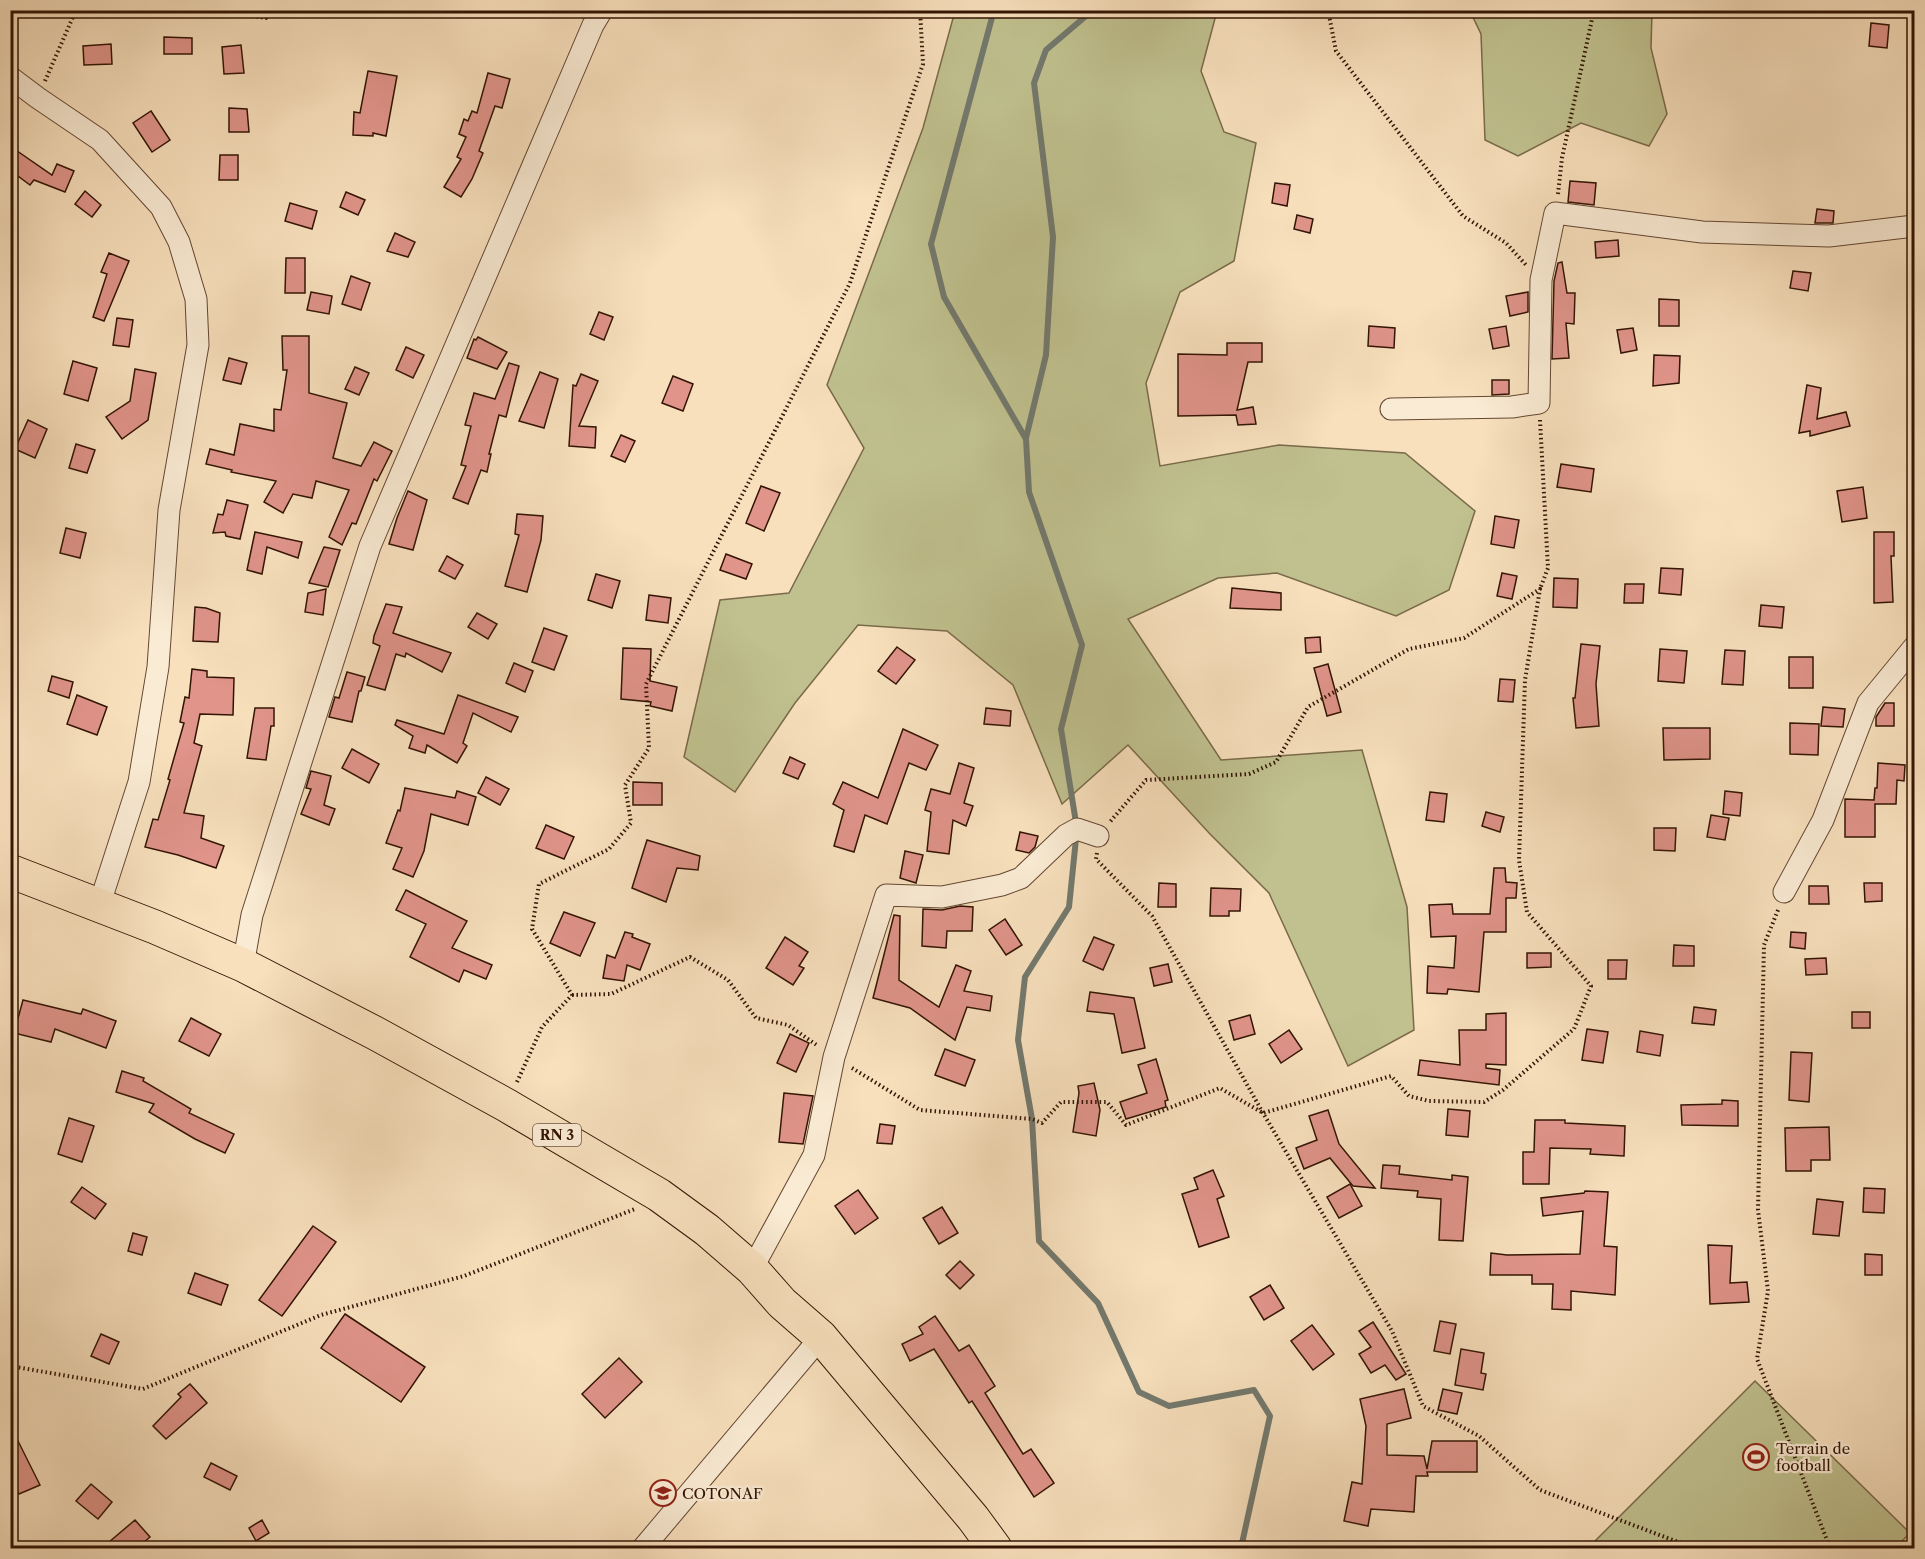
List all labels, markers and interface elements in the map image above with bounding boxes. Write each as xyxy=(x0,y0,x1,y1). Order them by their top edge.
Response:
road number: RN 3 xyxy=(533,1124,581,1146)
place label: Terrain de football xyxy=(1776,1439,1850,1475)
sports icon: Terrain de football xyxy=(1741,1442,1771,1472)
school or university icon: COTONAF xyxy=(648,1478,678,1508)
place label: COTONAF xyxy=(682,1484,763,1503)

